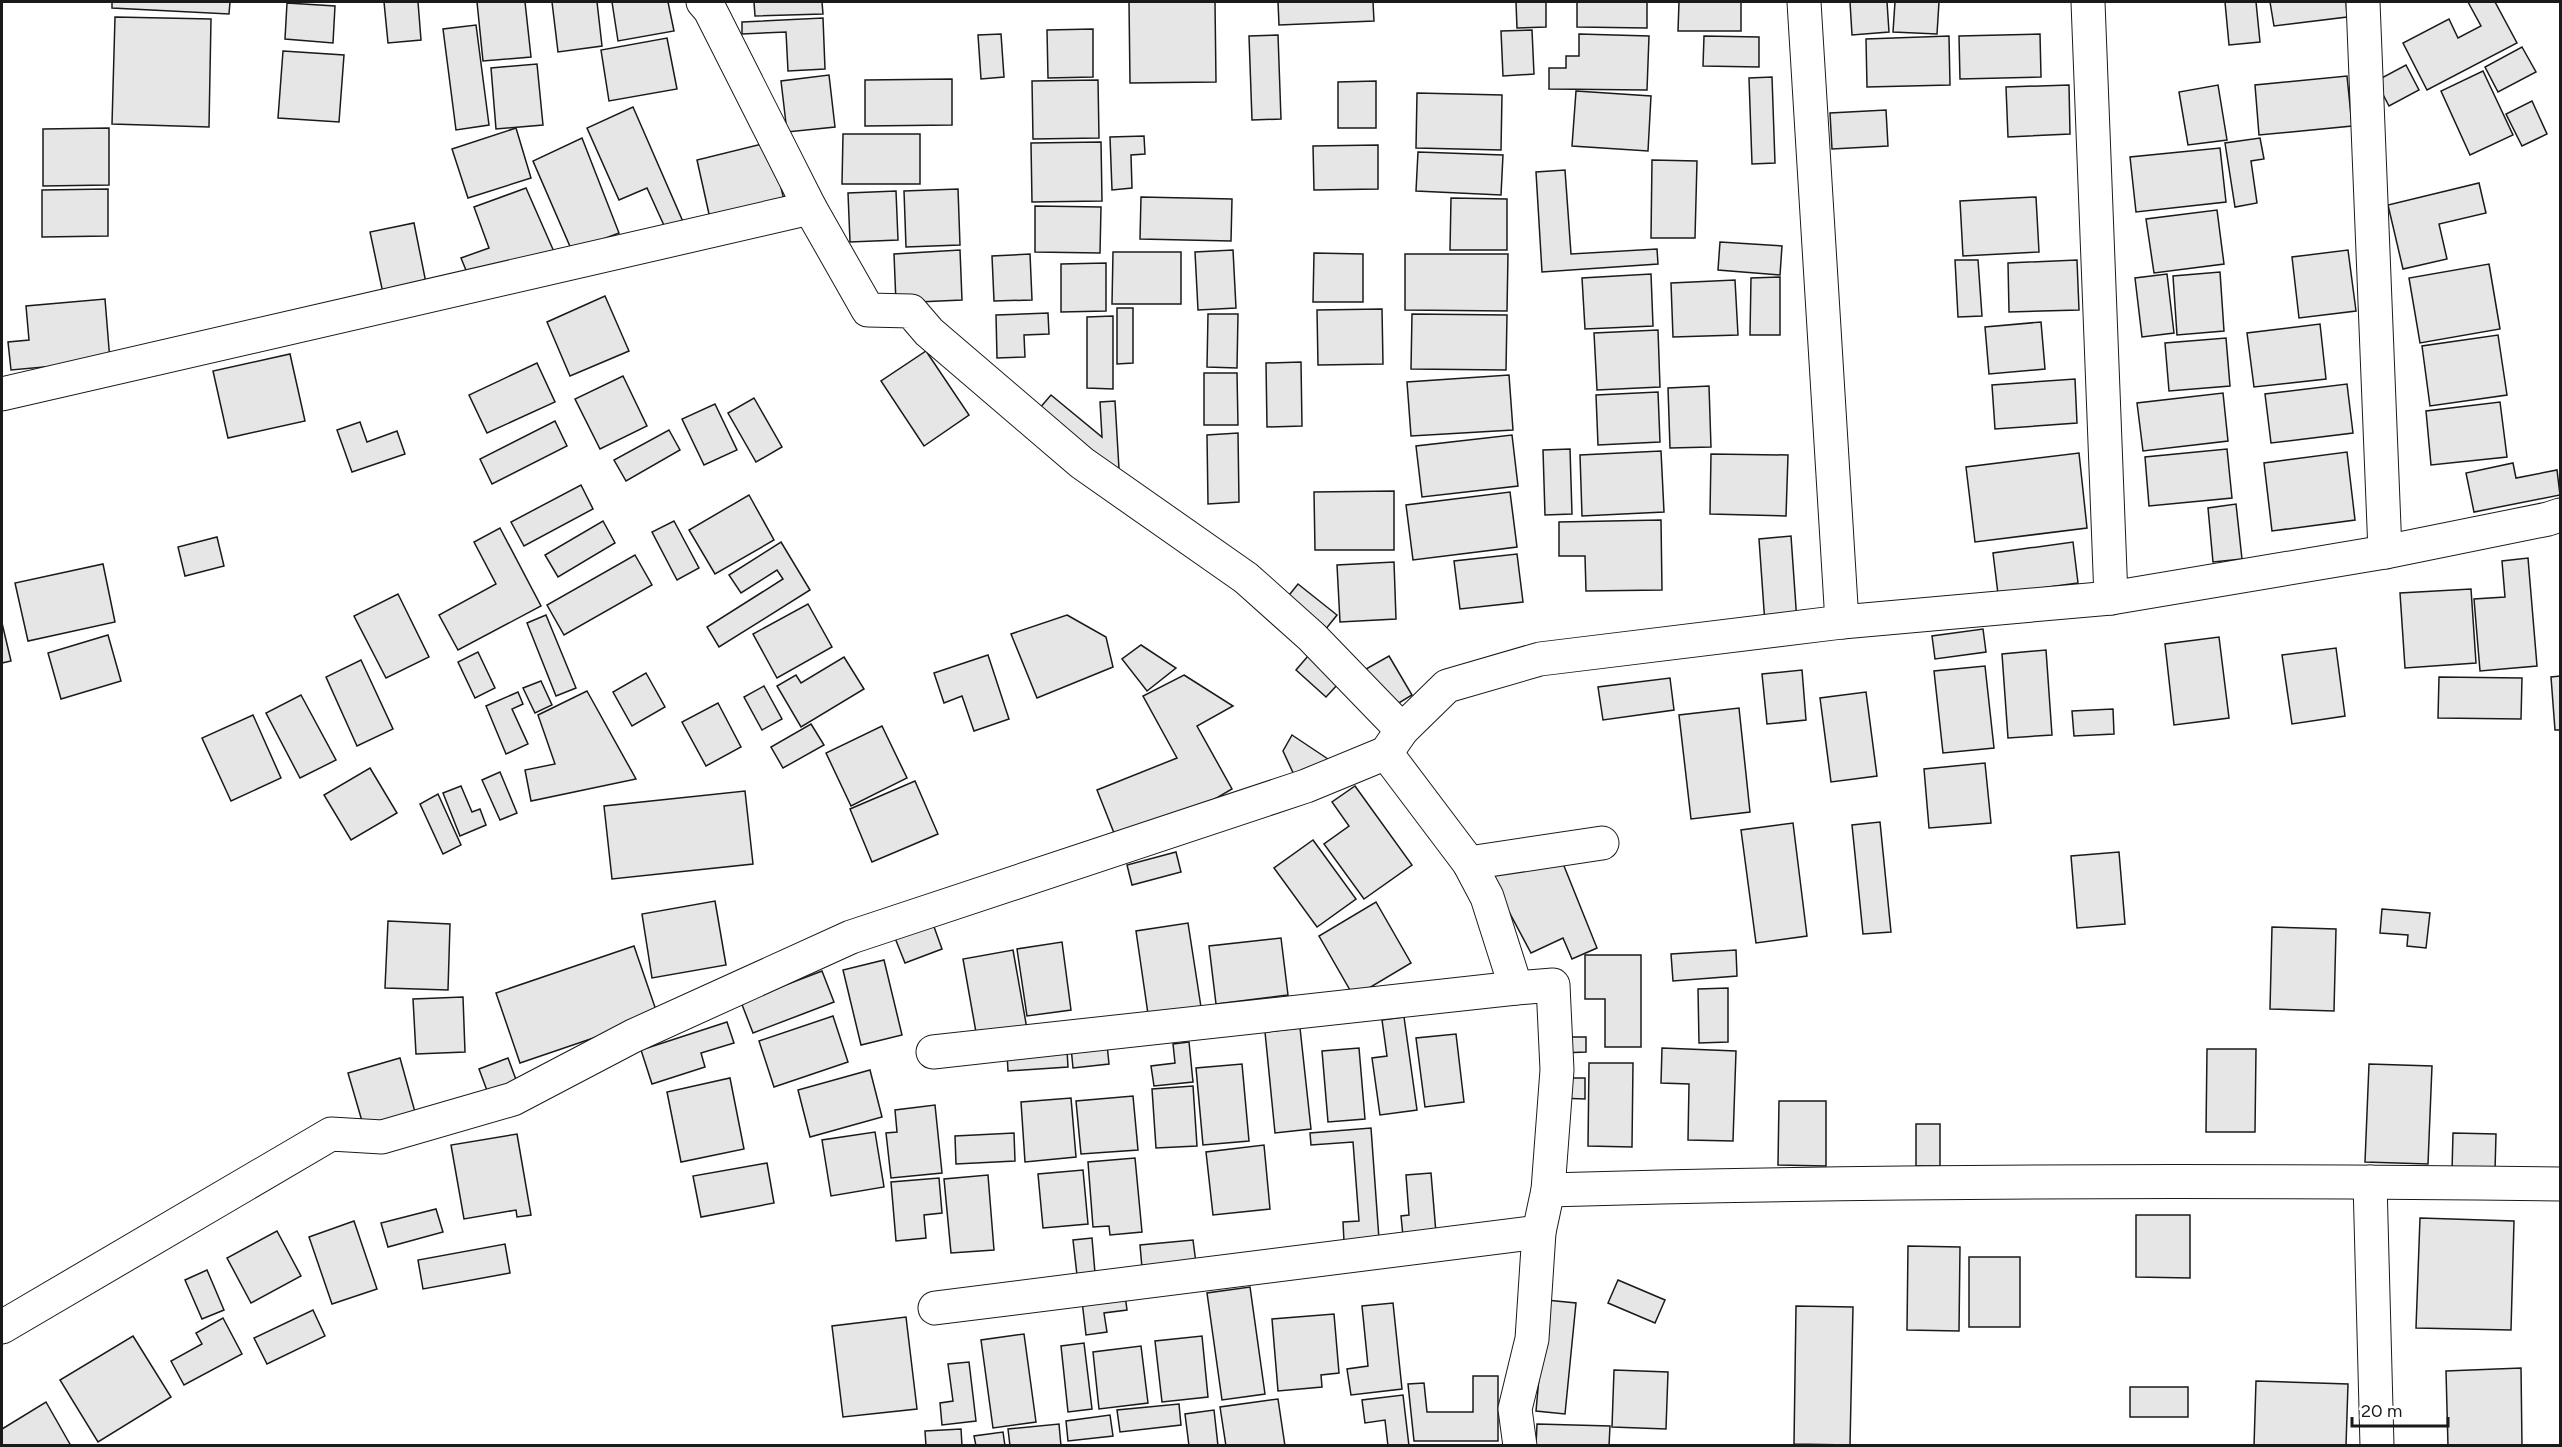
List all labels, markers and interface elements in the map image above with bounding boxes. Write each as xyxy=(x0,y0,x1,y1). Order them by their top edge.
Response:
scale bar xyxy=(2352,1390,2448,1428)
text: 20 m xyxy=(2361,1400,2402,1422)

